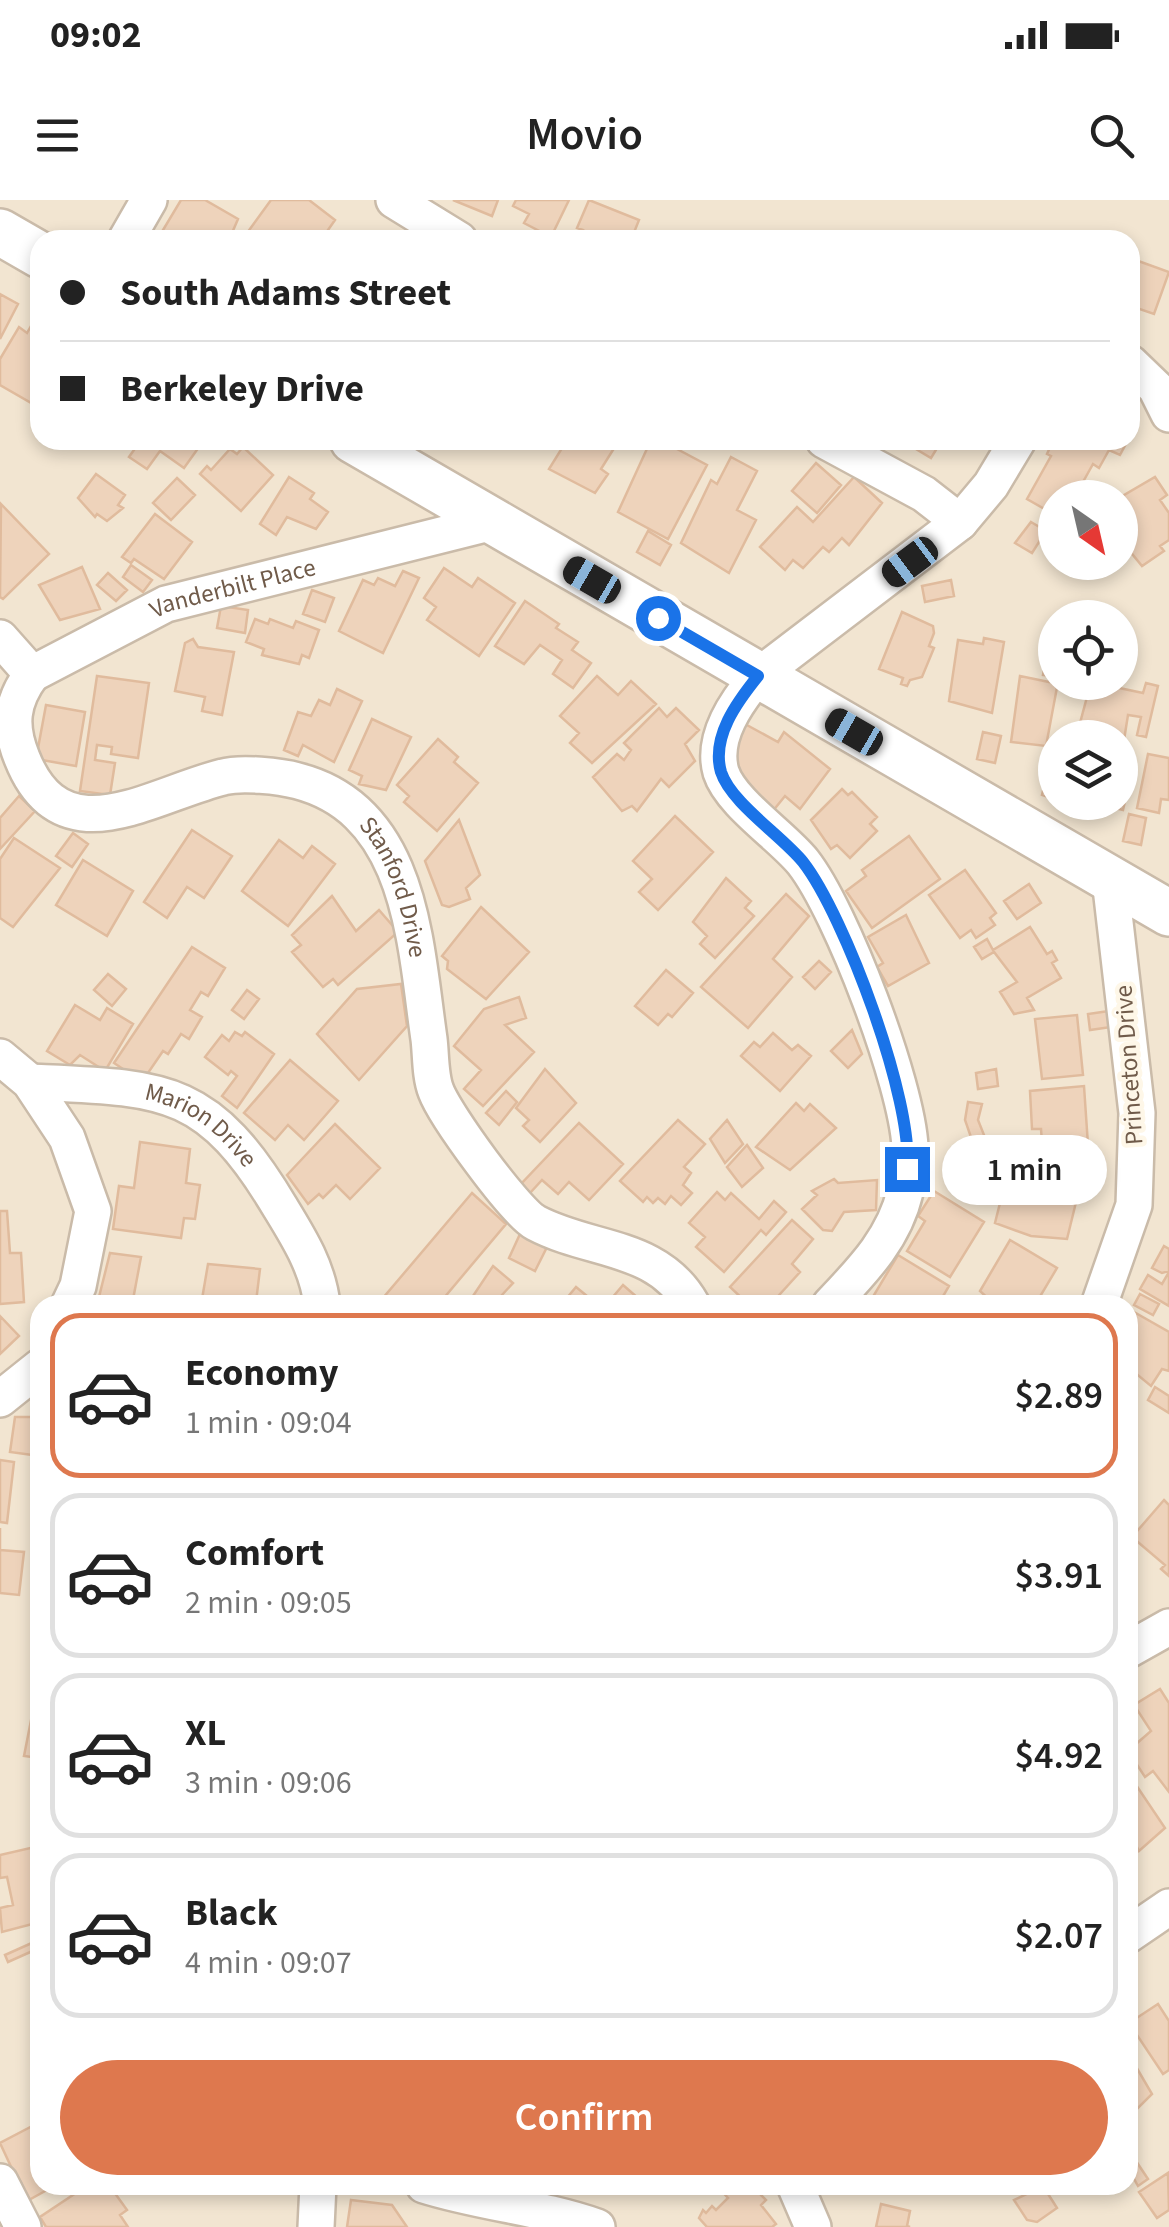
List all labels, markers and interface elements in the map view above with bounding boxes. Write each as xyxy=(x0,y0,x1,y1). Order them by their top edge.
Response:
text: 09:02 xyxy=(50,8,142,62)
text: Movio xyxy=(526,103,643,167)
icon: menu xyxy=(30,108,85,163)
icon: search xyxy=(1084,108,1139,163)
text: South Adams Street xyxy=(120,266,451,320)
text: Berkeley Drive xyxy=(120,362,364,416)
north arrow xyxy=(1038,480,1138,580)
map controls xyxy=(1038,480,1138,820)
car xyxy=(877,532,943,592)
street label: Vanderbilt Place xyxy=(143,549,319,627)
car xyxy=(559,552,625,608)
route start xyxy=(636,596,681,641)
button: locate xyxy=(1038,600,1138,700)
car xyxy=(821,704,887,760)
button: layers xyxy=(1038,720,1138,820)
street label: Stanford Drive xyxy=(351,809,436,960)
street label: Princeton Drive xyxy=(1105,984,1153,1146)
street label: Marion Drive xyxy=(141,1074,266,1175)
callout: 1 min xyxy=(942,1134,1107,1204)
route end xyxy=(885,1147,930,1192)
text: 1 min xyxy=(986,1147,1063,1193)
text: Economy xyxy=(185,1346,338,1400)
icon: car xyxy=(65,1351,155,1441)
text: $2.89 xyxy=(1015,1369,1103,1423)
text: 1 min · 09:04 xyxy=(185,1400,352,1446)
text: Comfort xyxy=(185,1526,324,1580)
icon: car xyxy=(65,1531,155,1621)
text: $3.91 xyxy=(1015,1549,1103,1603)
text: 2 min · 09:05 xyxy=(185,1580,352,1626)
text: XL xyxy=(185,1706,226,1760)
icon: car xyxy=(65,1711,155,1801)
text: $4.92 xyxy=(1015,1729,1103,1783)
text: 3 min · 09:06 xyxy=(185,1760,352,1806)
text: Black xyxy=(185,1886,278,1940)
icon: car xyxy=(65,1891,155,1981)
text: $2.07 xyxy=(1015,1909,1103,1963)
text: 4 min · 09:07 xyxy=(185,1940,352,1986)
button: Confirm xyxy=(60,2060,1108,2175)

